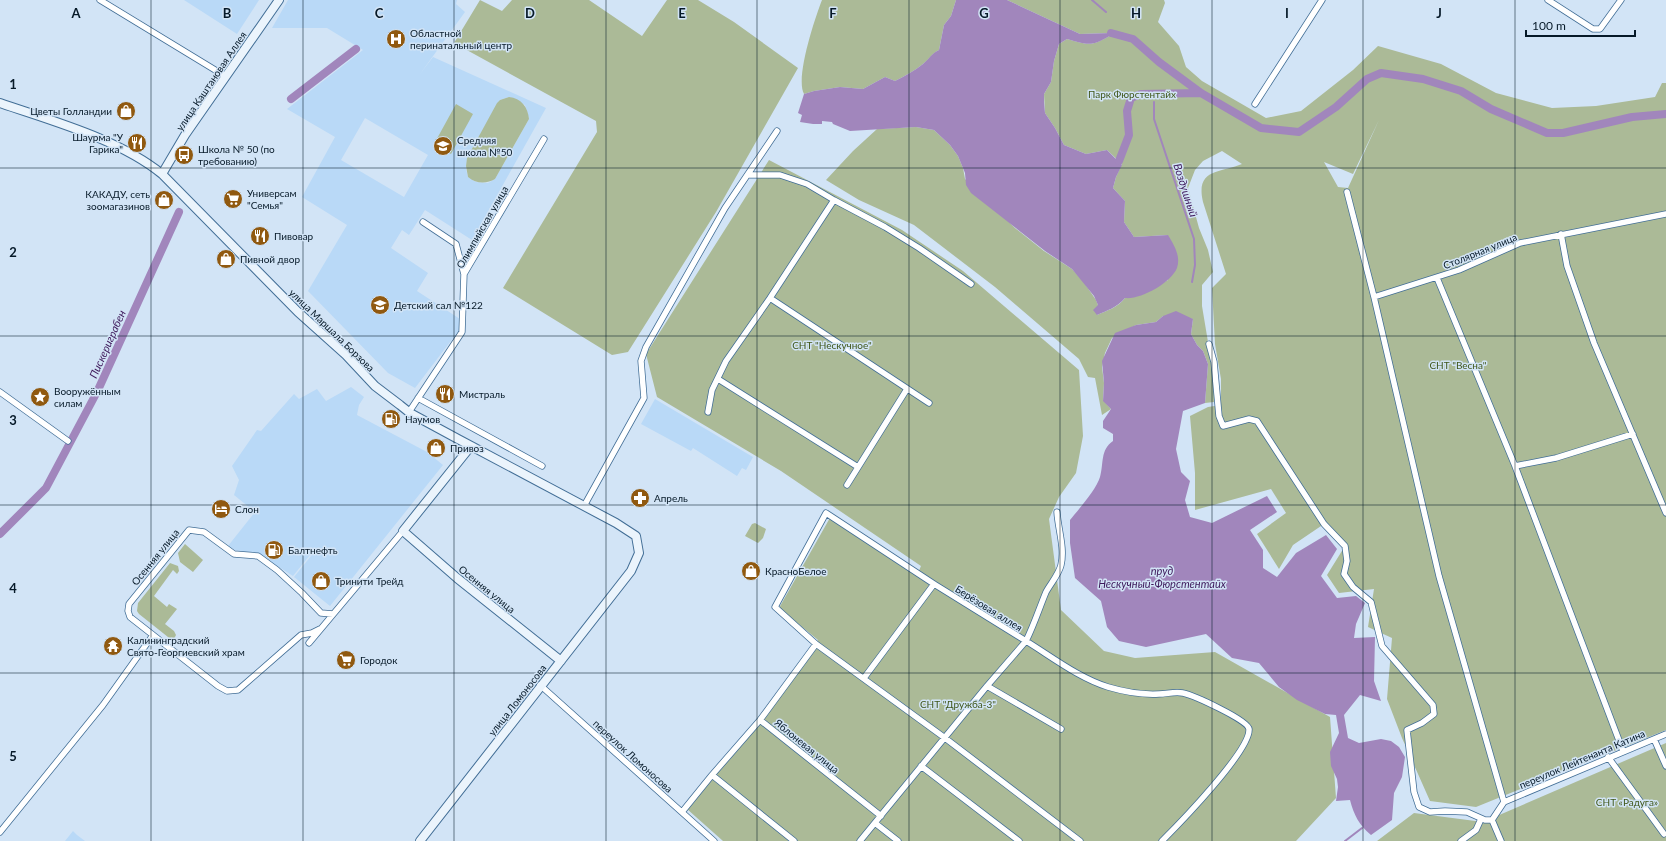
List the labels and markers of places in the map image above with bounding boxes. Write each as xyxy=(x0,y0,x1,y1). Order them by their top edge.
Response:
place label: Областной перинатальный центр xyxy=(410,27,512,51)
hospital icon: Областной перинатальный центр xyxy=(385,28,407,50)
shop icon: Цветы Голландии xyxy=(115,100,137,122)
place label: Цветы Голландии xyxy=(30,105,112,117)
place label: Шаурма "У Гарика" xyxy=(72,131,124,155)
restaurant icon: Шаурма "У Гарика" xyxy=(126,132,148,154)
place label: Средняя школа №50 xyxy=(457,134,512,158)
school or university icon: Средняя школа №50 xyxy=(432,135,454,157)
place label: Школа № 50 (по требованию) xyxy=(198,143,275,167)
bus stop icon: Школа № 50 (по требованию) xyxy=(173,144,195,166)
place label: Универсам "Семья" xyxy=(247,187,297,211)
place label: КАКАДУ, сеть зоомагазинов xyxy=(85,188,150,212)
supermarket icon: Универсам "Семья" xyxy=(222,188,244,210)
shop icon: КАКАДУ, сеть зоомагазинов xyxy=(153,189,175,211)
restaurant icon: Пивовар xyxy=(249,225,271,247)
place label: Пивовар xyxy=(274,230,314,242)
shop icon: Пивной двор xyxy=(215,248,237,270)
place label: Пивной двор xyxy=(240,253,300,265)
school or university icon: Детский сал №122 xyxy=(369,294,391,316)
place label: Детский сал №122 xyxy=(394,299,483,311)
restaurant icon: Мистраль xyxy=(434,383,456,405)
place label: Вооружённым силам xyxy=(54,385,121,409)
place icon: Вооружённым силам xyxy=(29,386,51,408)
place label: Мистраль xyxy=(459,388,505,400)
fuel station icon: Наумов xyxy=(380,408,402,430)
place label: Наумов xyxy=(405,413,440,425)
shop icon: Привоз xyxy=(425,437,447,459)
place label: Привоз xyxy=(450,442,484,454)
pharmacy icon: Апрель xyxy=(629,487,651,509)
place label: Апрель xyxy=(654,492,688,504)
hotel icon: Слон xyxy=(210,498,232,520)
place label: Слон xyxy=(235,503,259,515)
fuel station icon: Балтнефть xyxy=(263,539,285,561)
place label: Балтнефть xyxy=(288,544,338,556)
shop icon: КрасноБелое xyxy=(740,560,762,582)
place label: КрасноБелое xyxy=(765,565,827,577)
shop icon: Тринити Трейд xyxy=(310,570,332,592)
place label: Тринити Трейд xyxy=(335,575,404,587)
place label: Калининградский Свято-Георгиевский храм xyxy=(127,634,245,658)
temple icon: Калининградский Свято-Георгиевский храм xyxy=(102,635,124,657)
supermarket icon: Городок xyxy=(335,649,357,671)
place label: Городок xyxy=(360,654,398,666)

